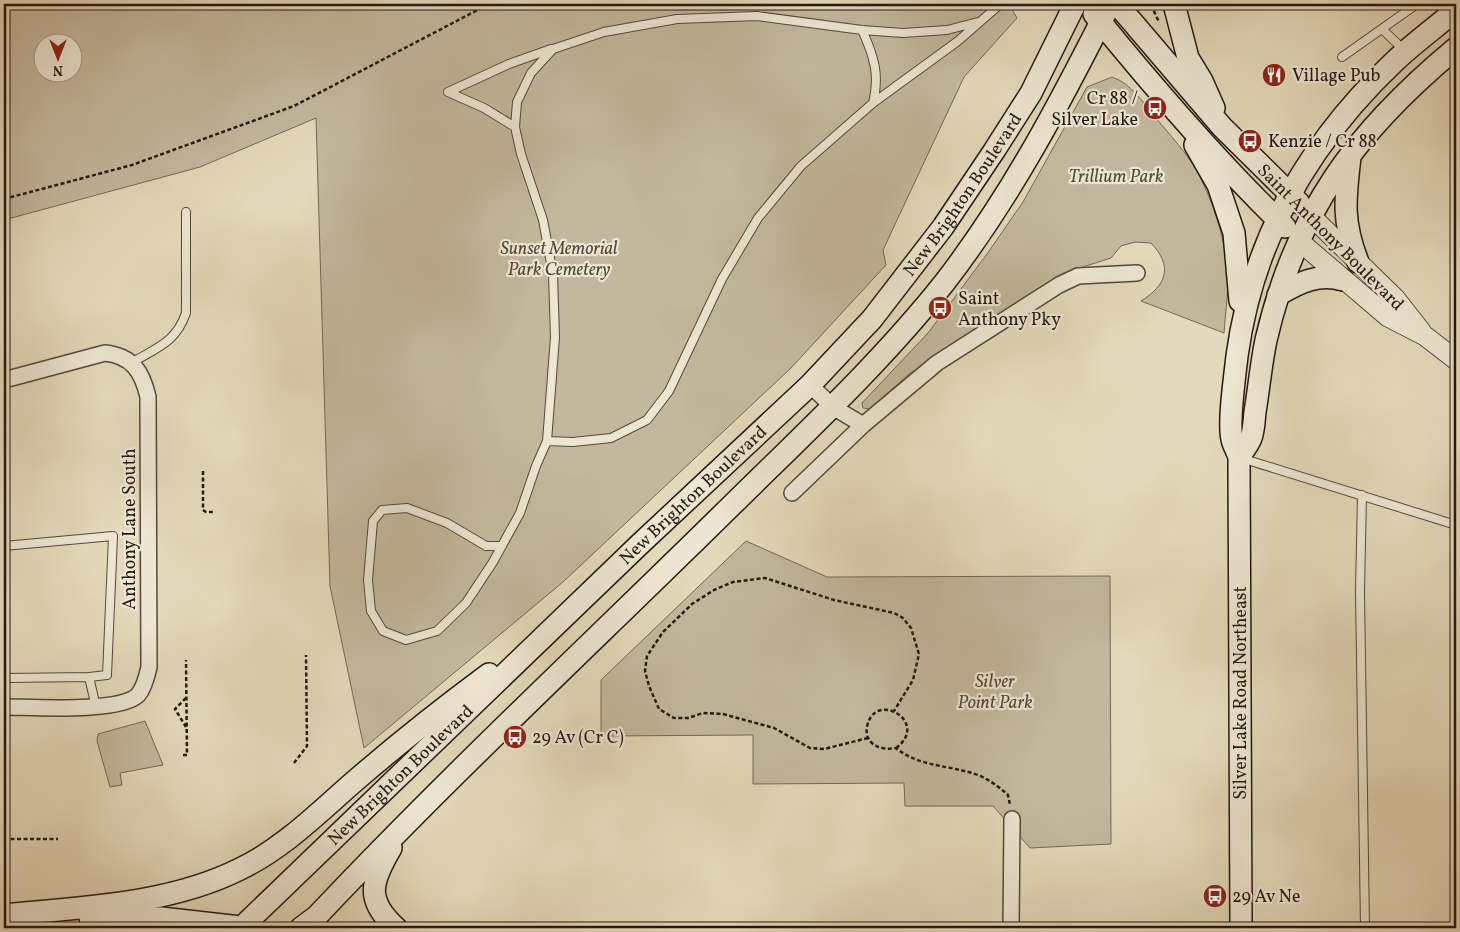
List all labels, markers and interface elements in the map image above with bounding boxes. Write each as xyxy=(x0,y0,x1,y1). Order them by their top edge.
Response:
north arrow xyxy=(32,32,82,82)
text: N xyxy=(53,60,63,79)
restaurant icon: Village Pub xyxy=(1261,62,1287,88)
place label: Village Pub xyxy=(1292,64,1381,89)
place label: Cr 88 / Silver Lake xyxy=(1051,87,1138,133)
bus stop icon: Cr 88 / Silver Lake xyxy=(1142,95,1168,121)
street label: New Brighton Boulevard xyxy=(898,109,1029,282)
bus stop icon: Kenzie / Cr 88 xyxy=(1237,128,1263,154)
place label: Kenzie / Cr 88 xyxy=(1268,130,1377,155)
street label: Saint Anthony Boulevard xyxy=(1251,159,1409,317)
park label: Trillium Park xyxy=(1069,165,1163,190)
park label: Sunset Memorial Park Cemetery xyxy=(500,237,618,283)
place label: Saint Anthony Pky xyxy=(958,287,1061,333)
bus stop icon: Saint Anthony Pky xyxy=(927,295,953,321)
street label: New Brighton Boulevard xyxy=(615,420,773,571)
street label: Anthony Lane South xyxy=(118,448,143,610)
street label: Silver Lake Road Northeast xyxy=(1229,586,1254,800)
park label: Silver Point Park xyxy=(958,670,1032,716)
street label: New Brighton Boulevard xyxy=(323,700,480,852)
bus stop icon: 29 Av (Cr C) xyxy=(502,724,528,750)
place label: 29 Av (Cr C) xyxy=(532,726,624,751)
bus stop icon: 29 Av Ne xyxy=(1202,883,1228,909)
place label: 29 Av Ne xyxy=(1232,885,1300,910)

